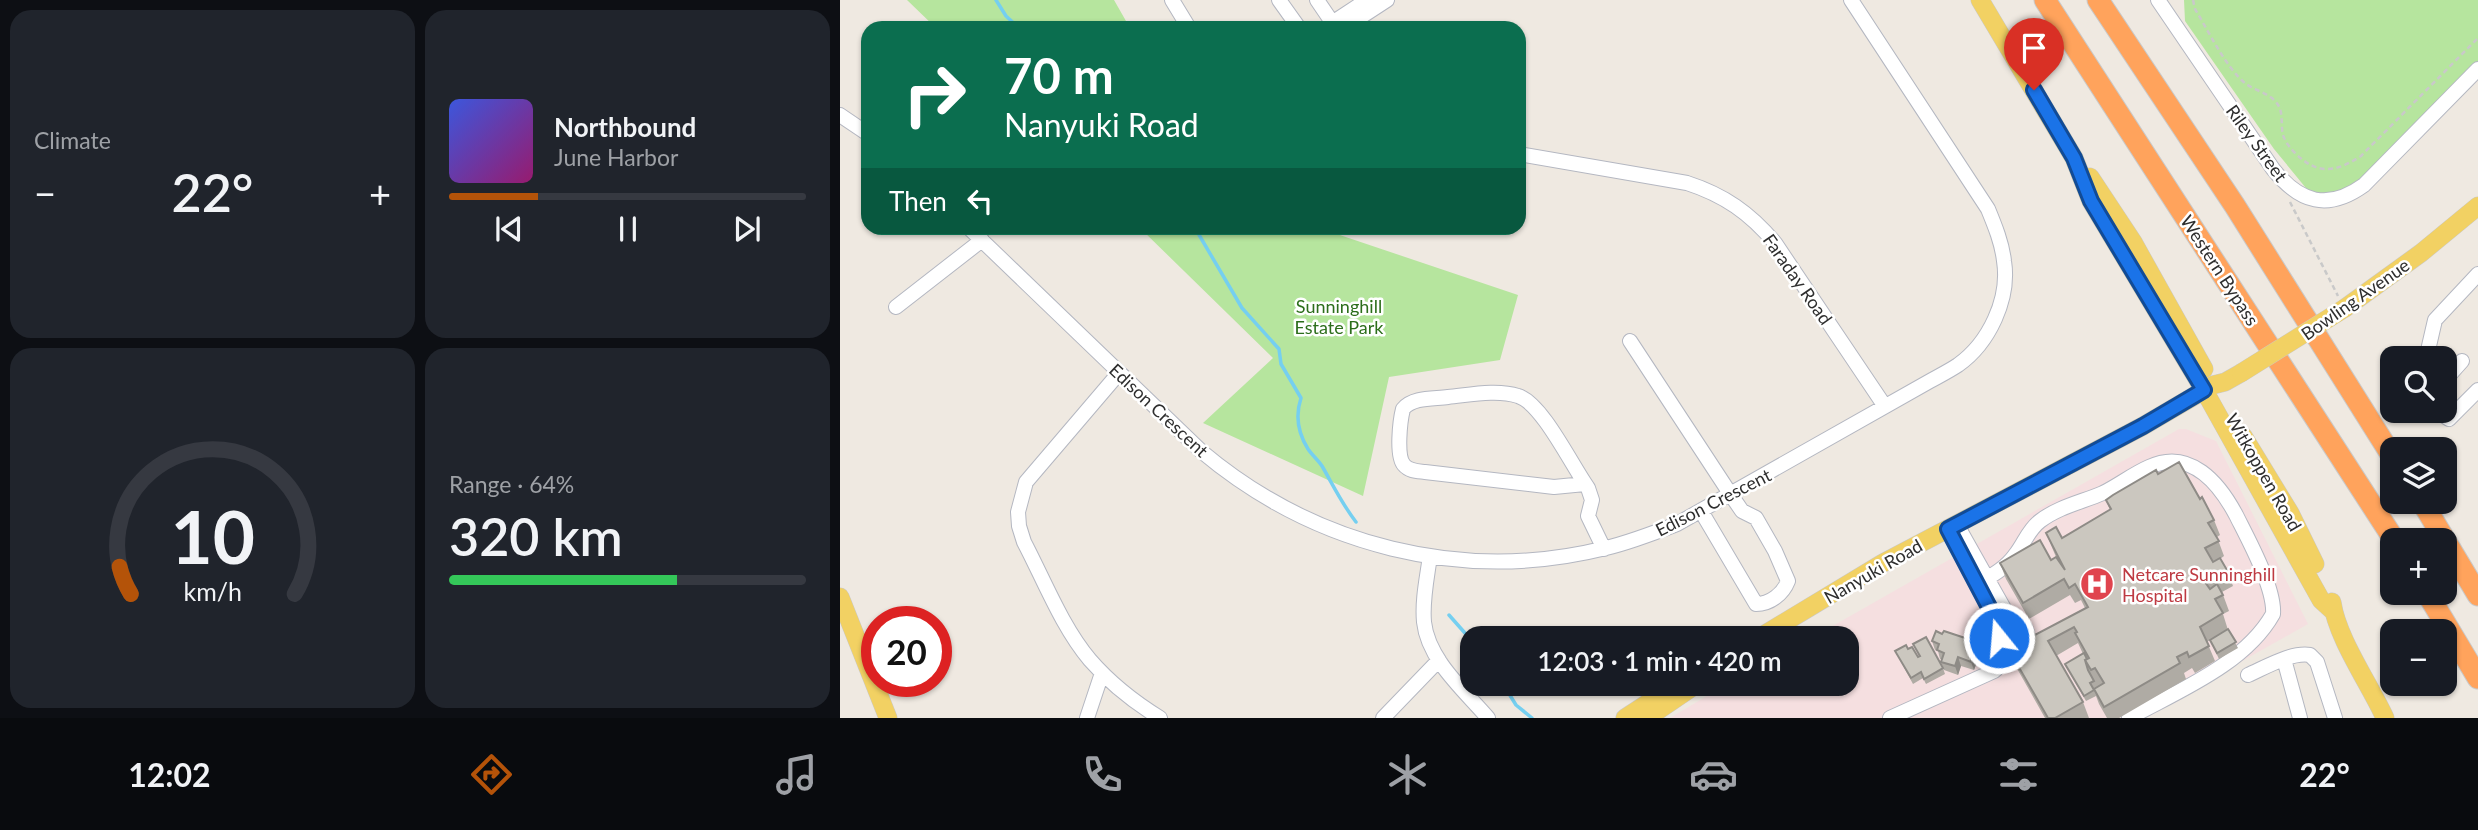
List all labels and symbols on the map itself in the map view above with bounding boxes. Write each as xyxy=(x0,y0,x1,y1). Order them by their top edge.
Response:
pin xyxy=(2004,18,2064,90)
street label: Riley Street xyxy=(2222,100,2293,186)
street label: Western Bypass xyxy=(2176,211,2264,330)
street label: Faraday Road xyxy=(1759,230,1837,328)
street label: Bowling Avenue xyxy=(2297,253,2413,345)
park label: Sunninghill Estate Park xyxy=(1294,295,1384,338)
street label: Edison Crescent xyxy=(1105,359,1213,462)
street label: Witkoppen Road xyxy=(2221,409,2307,535)
street label: Edison Crescent xyxy=(1651,463,1775,541)
street label: Nanyuki Road xyxy=(1820,534,1926,608)
place label: Netcare Sunninghill Hospital xyxy=(2122,563,2275,606)
hospital icon: Netcare Sunninghill Hospital xyxy=(2078,565,2116,603)
position arrow xyxy=(1962,601,2036,675)
speed limit sign: 20 xyxy=(861,606,952,697)

